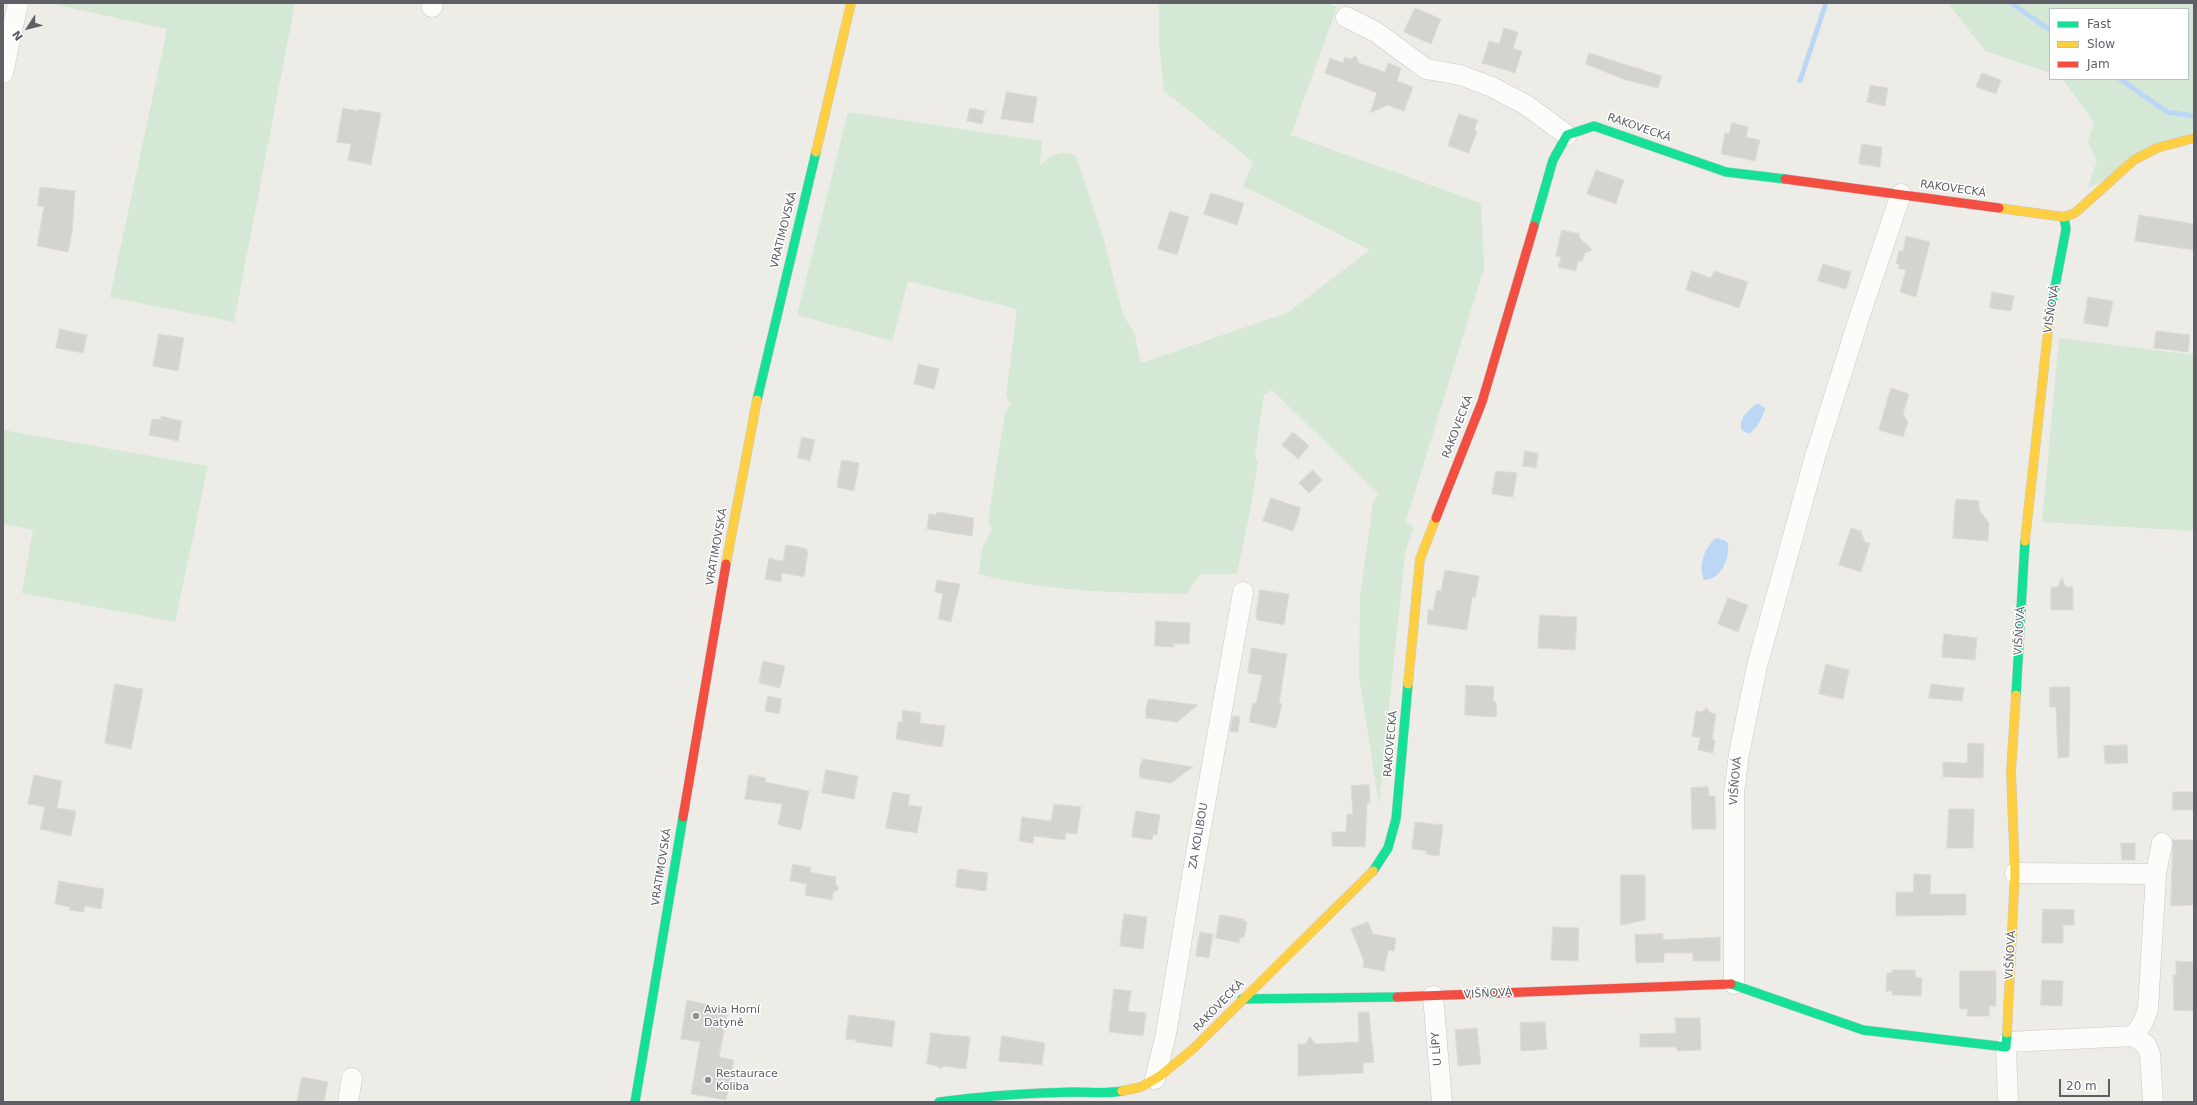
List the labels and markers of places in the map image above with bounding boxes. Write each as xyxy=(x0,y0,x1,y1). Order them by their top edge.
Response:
place label: Avia Horní Datyně xyxy=(704,1003,760,1029)
marker: Avia Horní Datyně xyxy=(691,1011,701,1021)
place label: Restaurace Koliba xyxy=(716,1067,778,1093)
marker: Restaurace Koliba xyxy=(703,1075,713,1085)

